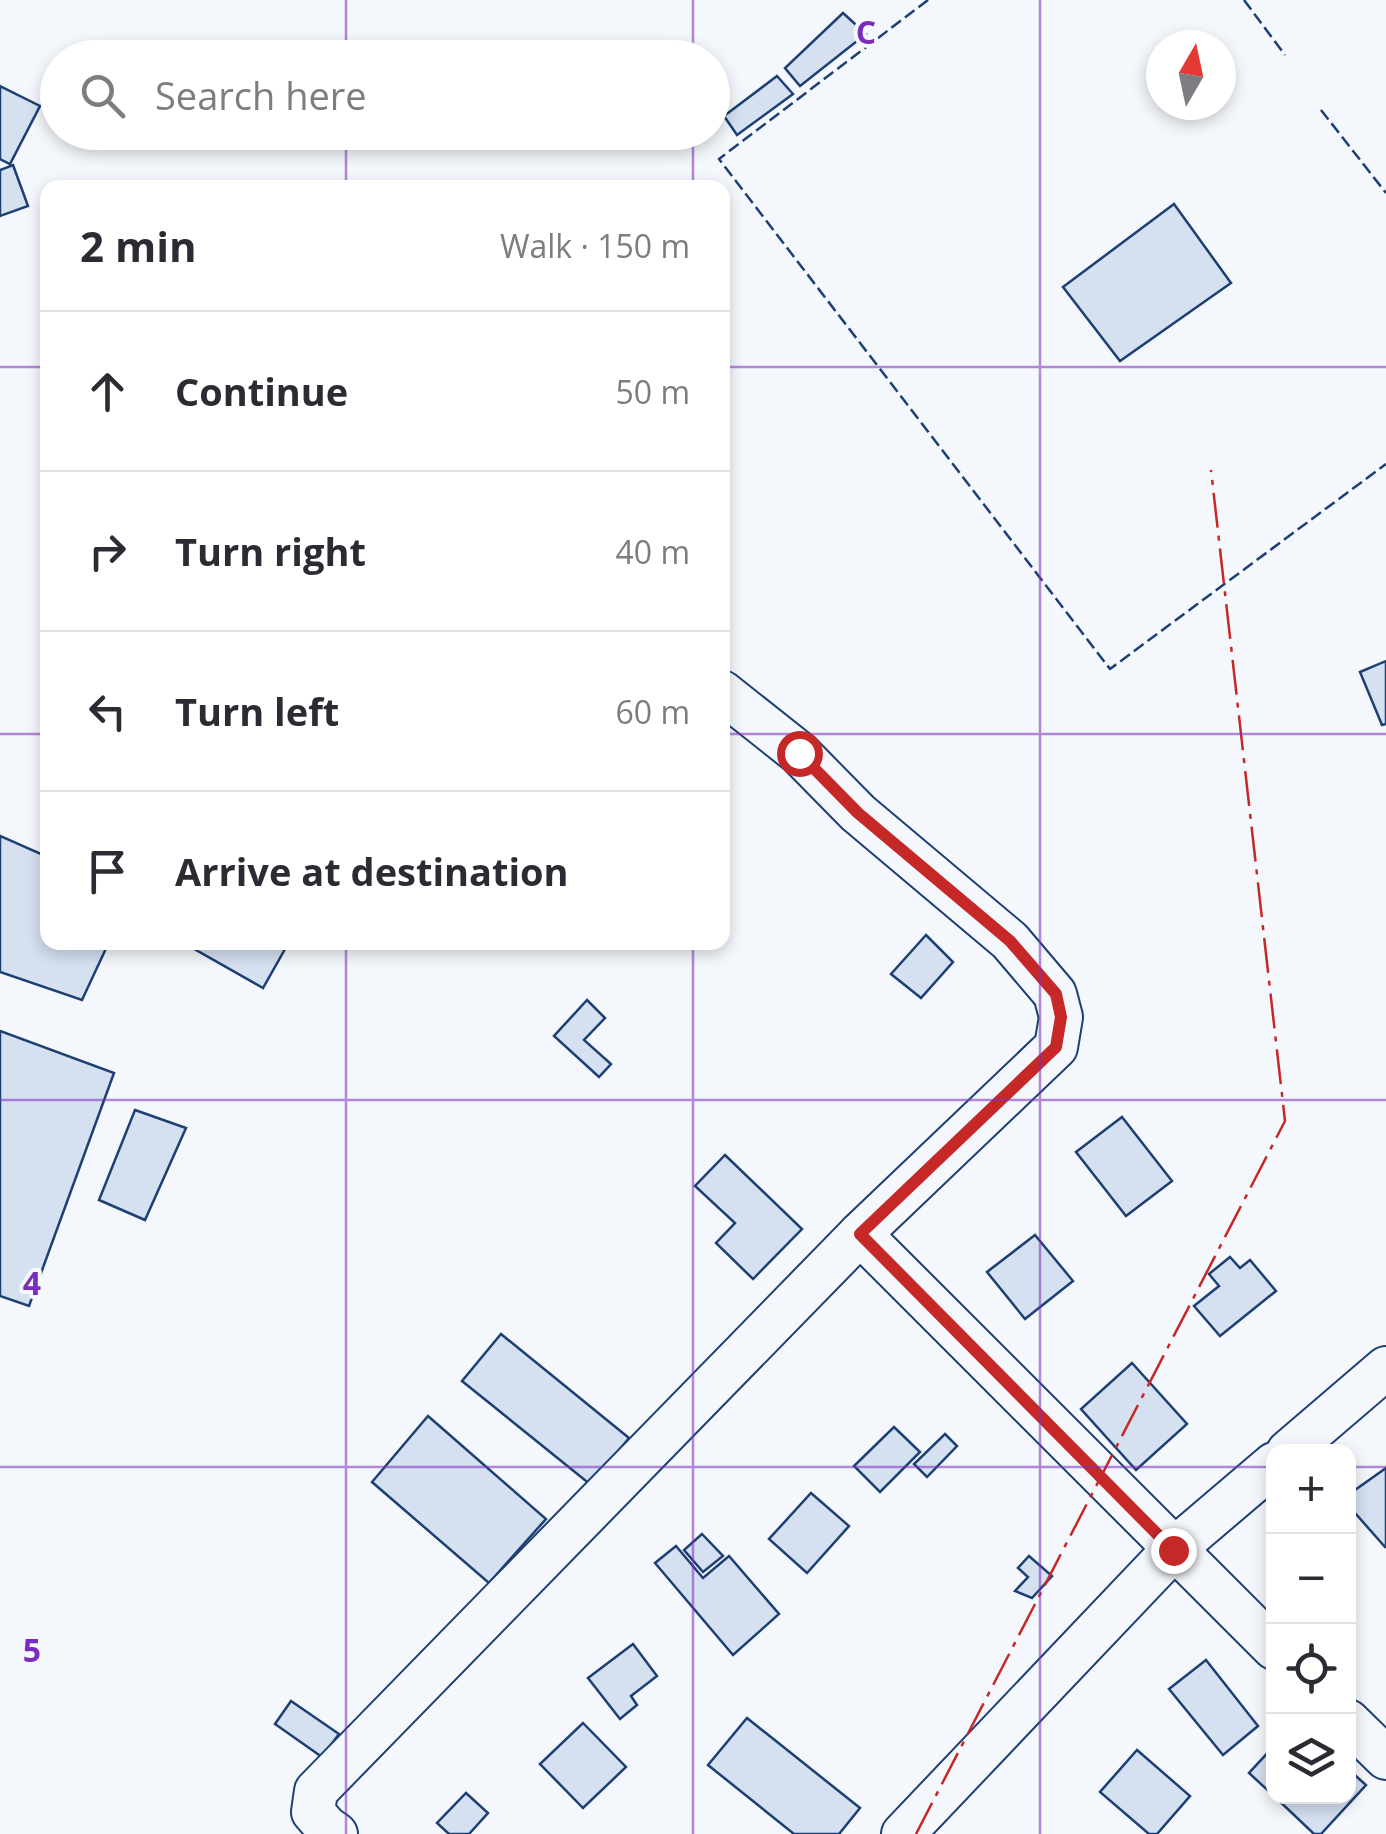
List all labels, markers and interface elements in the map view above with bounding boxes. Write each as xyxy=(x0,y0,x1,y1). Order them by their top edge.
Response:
text: C xyxy=(856,10,876,53)
north arrow xyxy=(1146,30,1236,120)
search box xyxy=(40,40,730,150)
icon: search xyxy=(75,68,130,123)
text: Search here xyxy=(155,69,367,121)
text: 2 min xyxy=(80,217,197,274)
text: Walk · 150 m xyxy=(500,224,690,267)
icon: ahead xyxy=(80,364,135,419)
text: Continue xyxy=(175,365,348,417)
text: 50 m xyxy=(615,370,690,413)
icon: right xyxy=(80,524,135,579)
text: Turn right xyxy=(175,525,366,577)
text: 40 m xyxy=(615,530,690,573)
icon: left xyxy=(80,684,135,739)
text: Turn left xyxy=(175,685,339,737)
text: 60 m xyxy=(615,690,690,733)
route start xyxy=(777,731,823,777)
icon: arrive xyxy=(80,844,135,899)
text: Arrive at destination xyxy=(175,845,569,897)
text: 4 xyxy=(23,1261,41,1304)
map controls xyxy=(1266,1444,1356,1804)
button: + xyxy=(1266,1444,1356,1534)
route end xyxy=(1151,1528,1197,1574)
button: − xyxy=(1266,1534,1356,1624)
button: locate xyxy=(1266,1624,1356,1714)
text: 5 xyxy=(23,1628,41,1671)
button: layers xyxy=(1266,1714,1356,1804)

